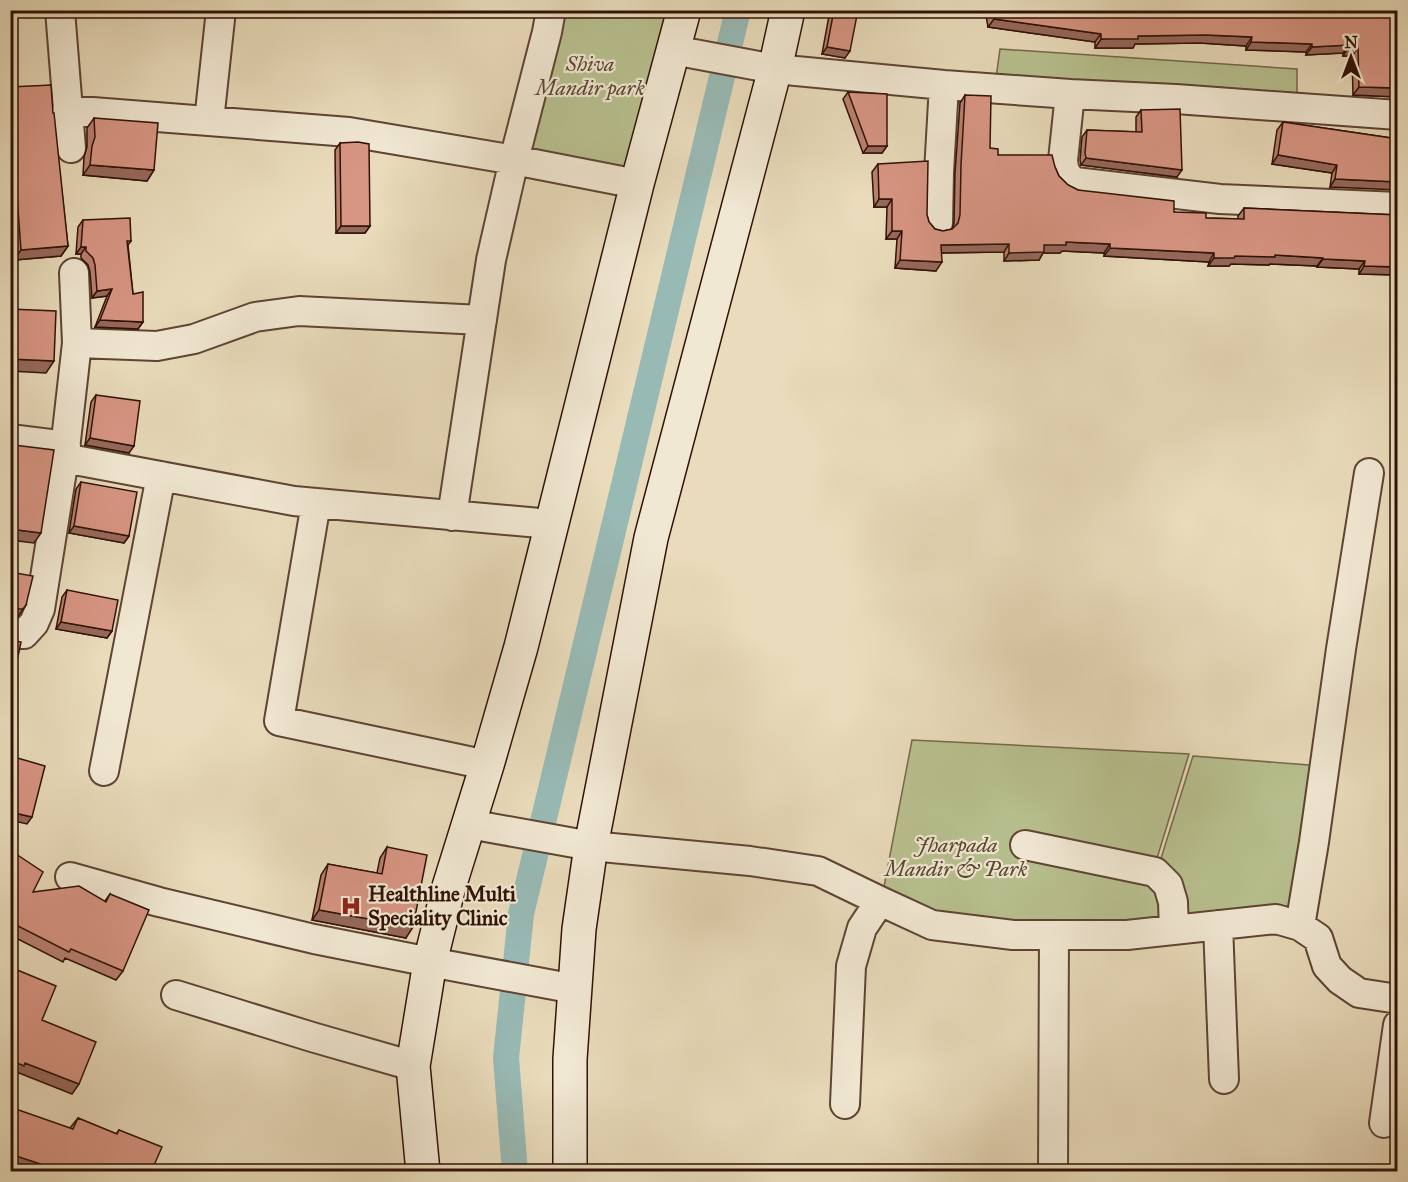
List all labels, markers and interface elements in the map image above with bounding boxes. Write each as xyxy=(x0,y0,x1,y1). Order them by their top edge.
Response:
north arrow xyxy=(1321,27,1381,87)
text: N xyxy=(1344,33,1358,52)
park label: Shiva Mandir park xyxy=(533,51,645,101)
park label: Jharpada Mandir & Park xyxy=(883,832,1028,882)
place label: Healthline Multi Speciality Clinic xyxy=(368,881,516,931)
hospital icon: Healthline Multi Speciality Clinic xyxy=(339,894,363,918)

